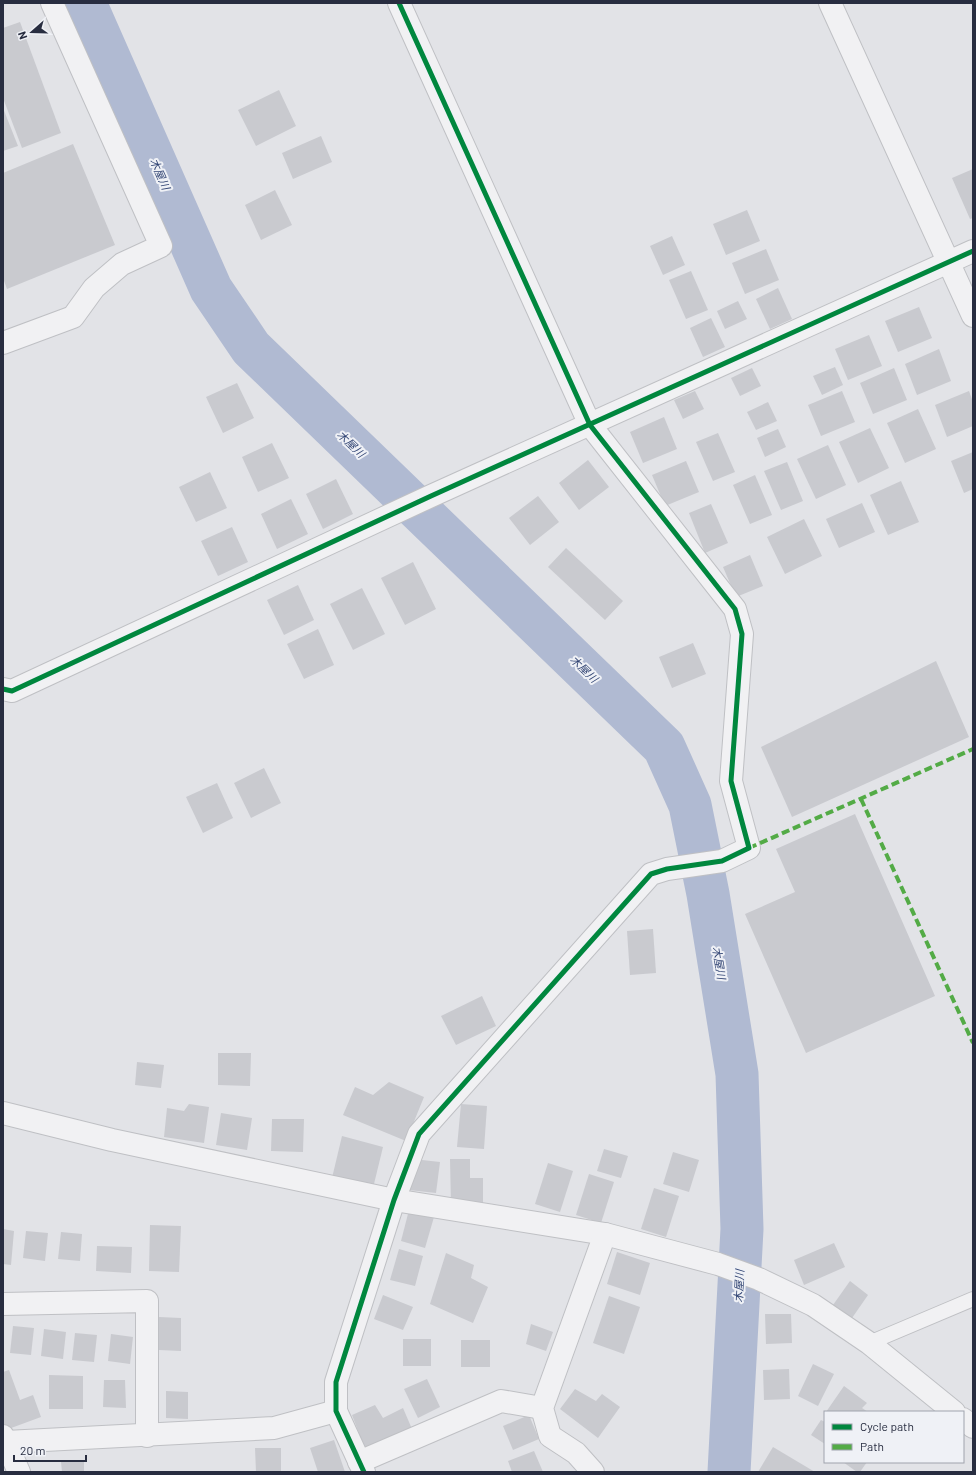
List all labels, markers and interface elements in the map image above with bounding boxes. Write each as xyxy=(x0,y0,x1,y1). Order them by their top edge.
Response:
north arrow xyxy=(12,12,52,52)
text: N xyxy=(15,30,29,41)
water label: 木屋川 xyxy=(148,156,174,192)
water label: 木屋川 xyxy=(335,428,368,460)
water label: 木屋川 xyxy=(568,653,601,685)
water label: 木屋川 xyxy=(710,946,729,981)
water label: 木屋川 xyxy=(731,1268,746,1303)
legend xyxy=(824,1411,964,1463)
text: Cycle path xyxy=(860,1419,914,1433)
scale bar xyxy=(14,1437,86,1463)
text: Path xyxy=(860,1439,884,1453)
text: 20 m xyxy=(20,1443,46,1457)

